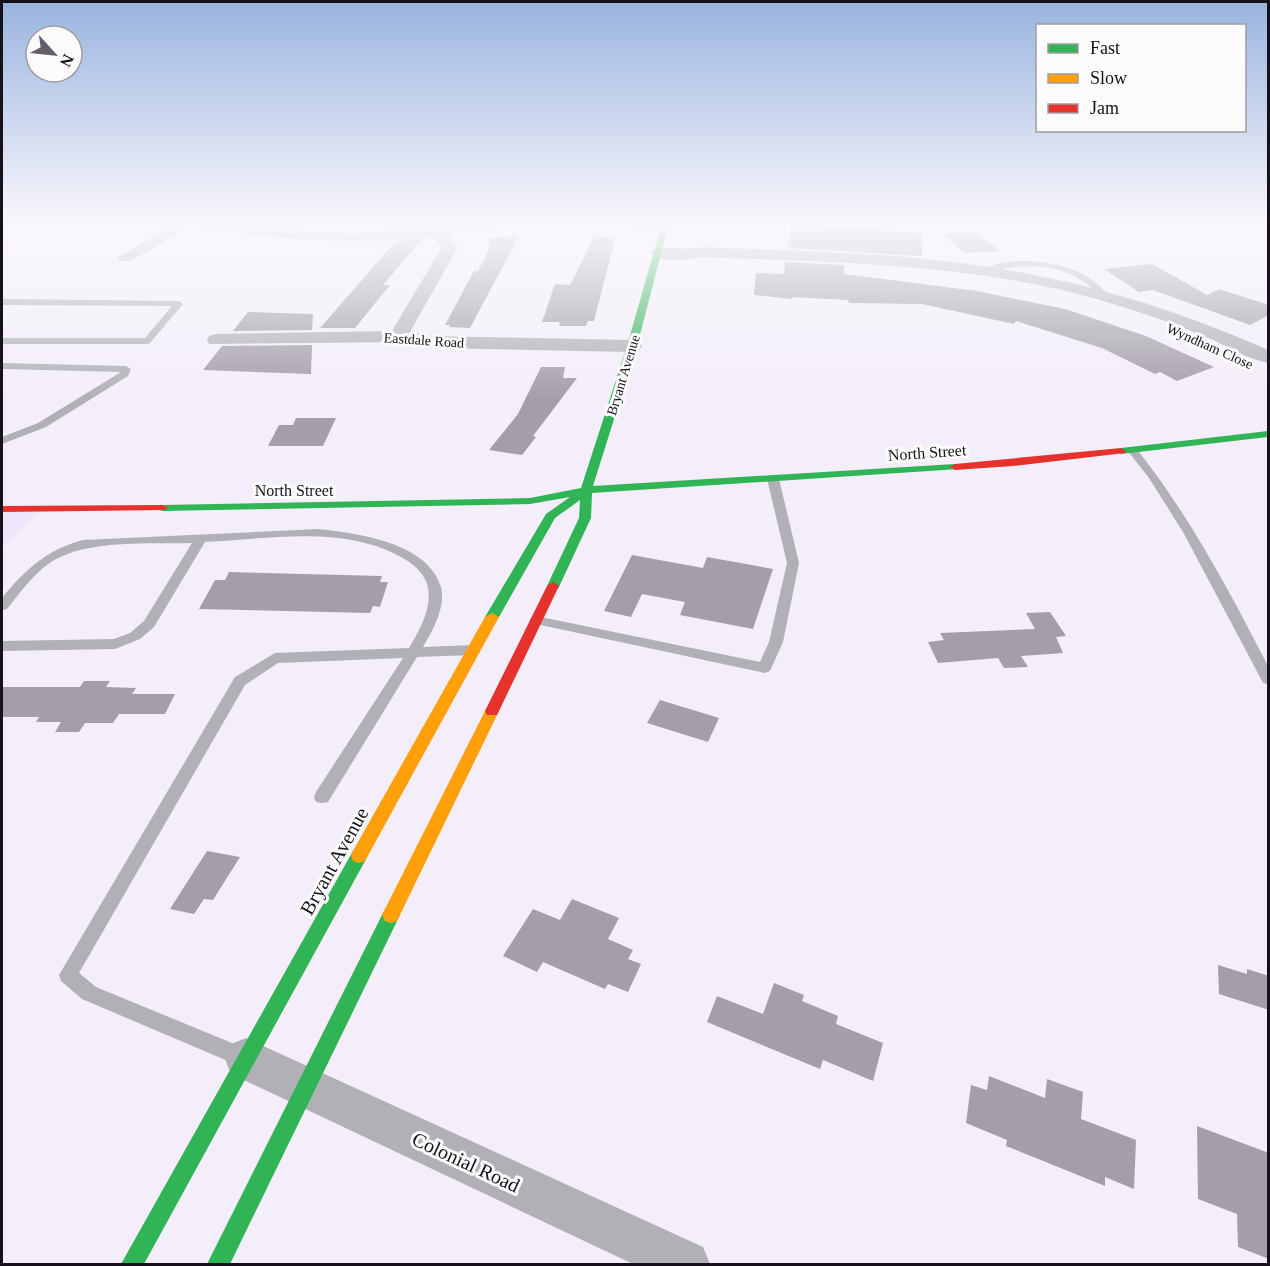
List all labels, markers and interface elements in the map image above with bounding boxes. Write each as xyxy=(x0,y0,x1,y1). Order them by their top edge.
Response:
north arrow xyxy=(24,24,84,84)
legend xyxy=(1036,24,1246,132)
text: Fast xyxy=(1090,38,1120,58)
text: N xyxy=(57,52,77,70)
text: Slow xyxy=(1090,68,1127,88)
text: Jam xyxy=(1090,98,1119,118)
street label: Wyndham Close xyxy=(1164,321,1255,372)
street label: Eastdale Road xyxy=(383,330,465,351)
street label: Bryant Avenue xyxy=(604,333,643,417)
street label: North Street xyxy=(887,441,967,464)
street label: North Street xyxy=(255,482,334,499)
street label: Bryant Avenue xyxy=(296,804,373,919)
street label: Colonial Road xyxy=(409,1127,523,1197)

